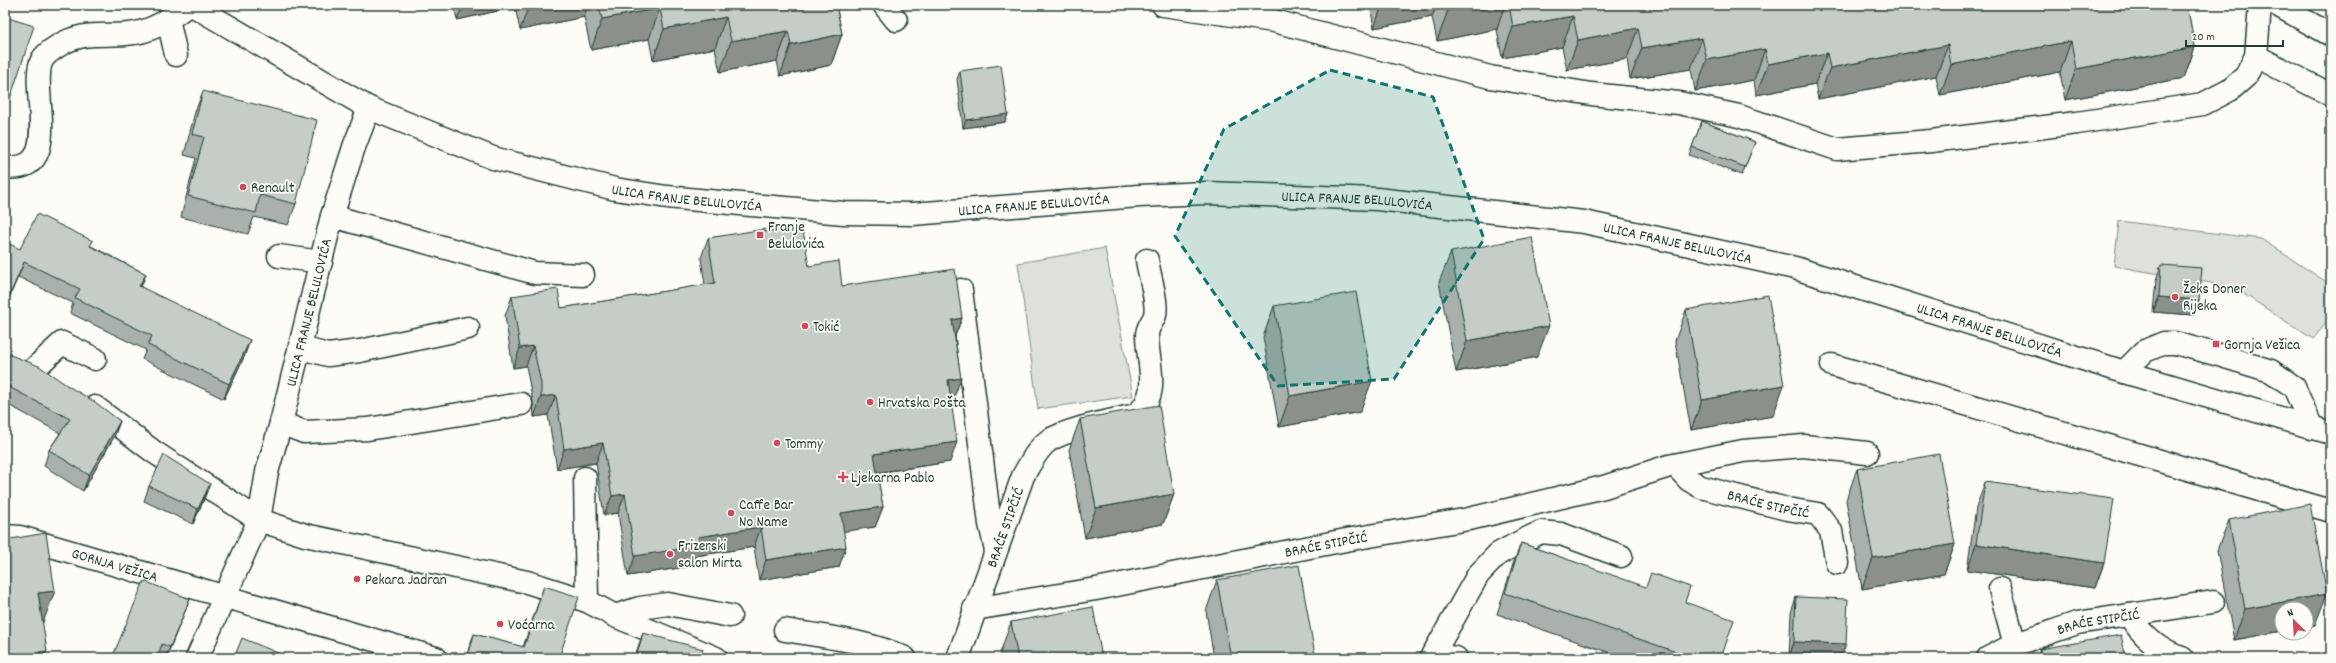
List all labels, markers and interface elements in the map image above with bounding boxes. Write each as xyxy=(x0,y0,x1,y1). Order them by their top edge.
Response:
scale bar xyxy=(2186,22,2283,48)
text: 20 m xyxy=(2192,29,2215,46)
place label: Renault xyxy=(251,178,295,200)
street label: ULICA FRANJE BELULOVIĆA xyxy=(610,180,763,219)
marker: Renault xyxy=(238,182,248,192)
street label: ULICA FRANJE BELULOVIĆA xyxy=(1281,187,1434,218)
street label: ULICA FRANJE BELULOVIĆA xyxy=(957,189,1111,223)
place label: Franje Belulovića xyxy=(768,217,825,256)
street label: ULICA FRANJE BELULOVIĆA xyxy=(1601,217,1754,271)
marker: Franje Belulovića xyxy=(755,230,765,240)
street label: ULICA FRANJE BELULOVIĆA xyxy=(281,236,339,389)
place label: Žeks Doner Rijeka xyxy=(2183,279,2246,318)
marker: Žeks Doner Rijeka xyxy=(2170,292,2180,302)
street label: ULICA FRANJE BELULOVIĆA xyxy=(1913,298,2065,365)
place label: Tokić xyxy=(813,317,839,339)
marker: Tokić xyxy=(800,321,810,331)
place label: Gornja Vežica xyxy=(2224,335,2301,357)
marker: Gornja Vežica xyxy=(2211,339,2221,349)
place label: Hrvatska Pošta xyxy=(878,393,967,415)
marker: Hrvatska Pošta xyxy=(865,397,875,407)
place label: Tommy xyxy=(785,434,824,456)
marker: Tommy xyxy=(772,438,782,448)
place label: Ljekarna Pablo xyxy=(851,468,935,490)
marker: Ljekarna Pablo xyxy=(838,472,848,482)
street label: BRAĆE STIPČIĆ xyxy=(982,485,1031,571)
street label: BRAĆE STIPČIĆ xyxy=(1725,485,1811,525)
place label: Caffe Bar No Name xyxy=(739,495,794,534)
marker: Caffe Bar No Name xyxy=(726,508,736,518)
street label: BRAĆE STIPČIĆ xyxy=(1283,527,1369,565)
place label: Frizerski salon Mirta xyxy=(678,536,743,575)
street label: GORNJA VEŽICA xyxy=(69,544,160,590)
marker: Frizerski salon Mirta xyxy=(665,549,675,559)
place label: Pekara Jadran xyxy=(365,570,447,592)
marker: Pekara Jadran xyxy=(352,574,362,584)
north arrow xyxy=(2274,601,2314,641)
street label: BRAĆE STIPČIĆ xyxy=(2054,604,2141,642)
text: N xyxy=(2285,605,2297,622)
place label: Voćarna xyxy=(508,615,555,637)
marker: Voćarna xyxy=(495,619,505,629)

